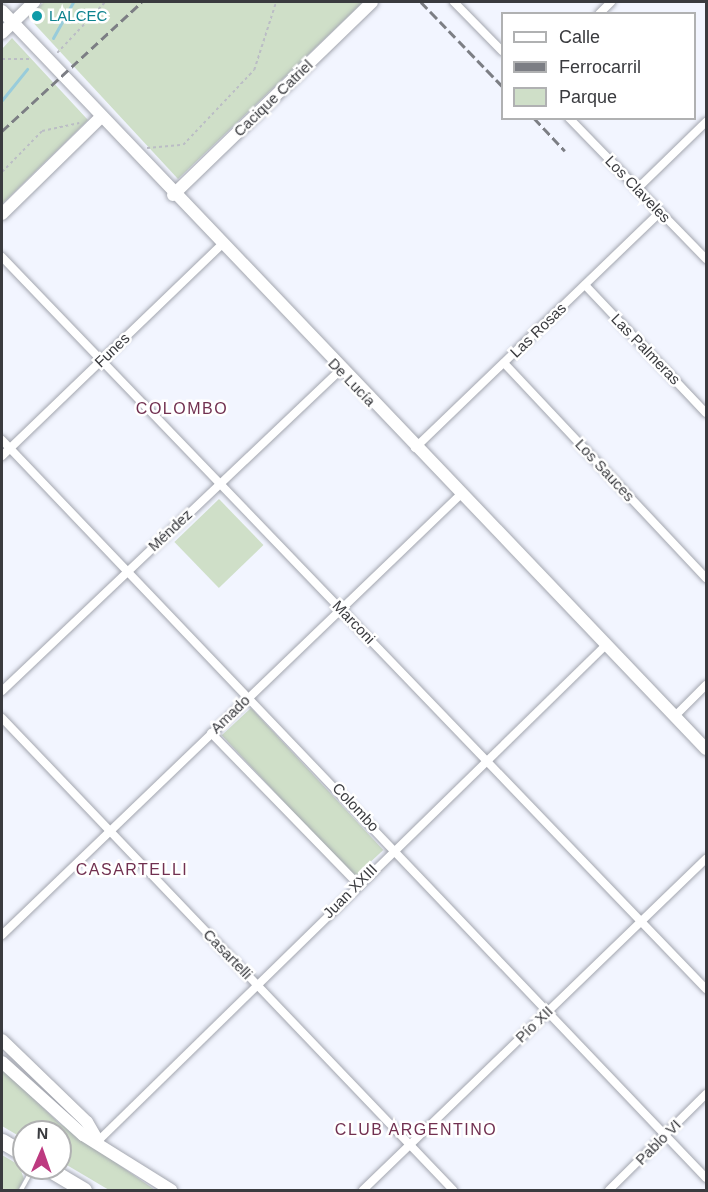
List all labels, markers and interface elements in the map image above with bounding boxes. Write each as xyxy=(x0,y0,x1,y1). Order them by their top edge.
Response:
place label: LALCEC xyxy=(49,7,107,25)
marker: LALCEC xyxy=(30,9,44,23)
legend xyxy=(501,12,696,120)
text: Calle xyxy=(559,27,600,47)
street label: Cacique Catriel xyxy=(230,56,316,140)
text: Ferrocarril xyxy=(559,57,641,77)
text: Parque xyxy=(559,87,617,107)
street label: Los Claveles xyxy=(602,152,674,226)
street label: Las Rosas xyxy=(506,299,570,361)
street label: Las Palmeras xyxy=(608,310,684,388)
street label: Funes xyxy=(91,329,133,371)
street label: De Lucía xyxy=(325,354,379,410)
district label: COLOMBO xyxy=(136,399,228,419)
street label: Los Sauces xyxy=(572,435,638,505)
street label: Méndez xyxy=(144,505,196,555)
street label: Marconi xyxy=(329,597,379,647)
street label: Amado xyxy=(207,691,253,737)
street label: Colombo xyxy=(329,779,383,835)
district label: CASARTELLI xyxy=(76,860,188,880)
street label: Juan XXIII xyxy=(319,860,381,922)
street label: Casartelli xyxy=(200,925,256,983)
street label: Pío XII xyxy=(512,1002,556,1046)
street label: Pablo VI xyxy=(632,1116,684,1168)
north arrow xyxy=(12,1120,72,1180)
district label: CLUB ARGENTINO xyxy=(334,1120,498,1140)
text: N xyxy=(37,1125,49,1142)

